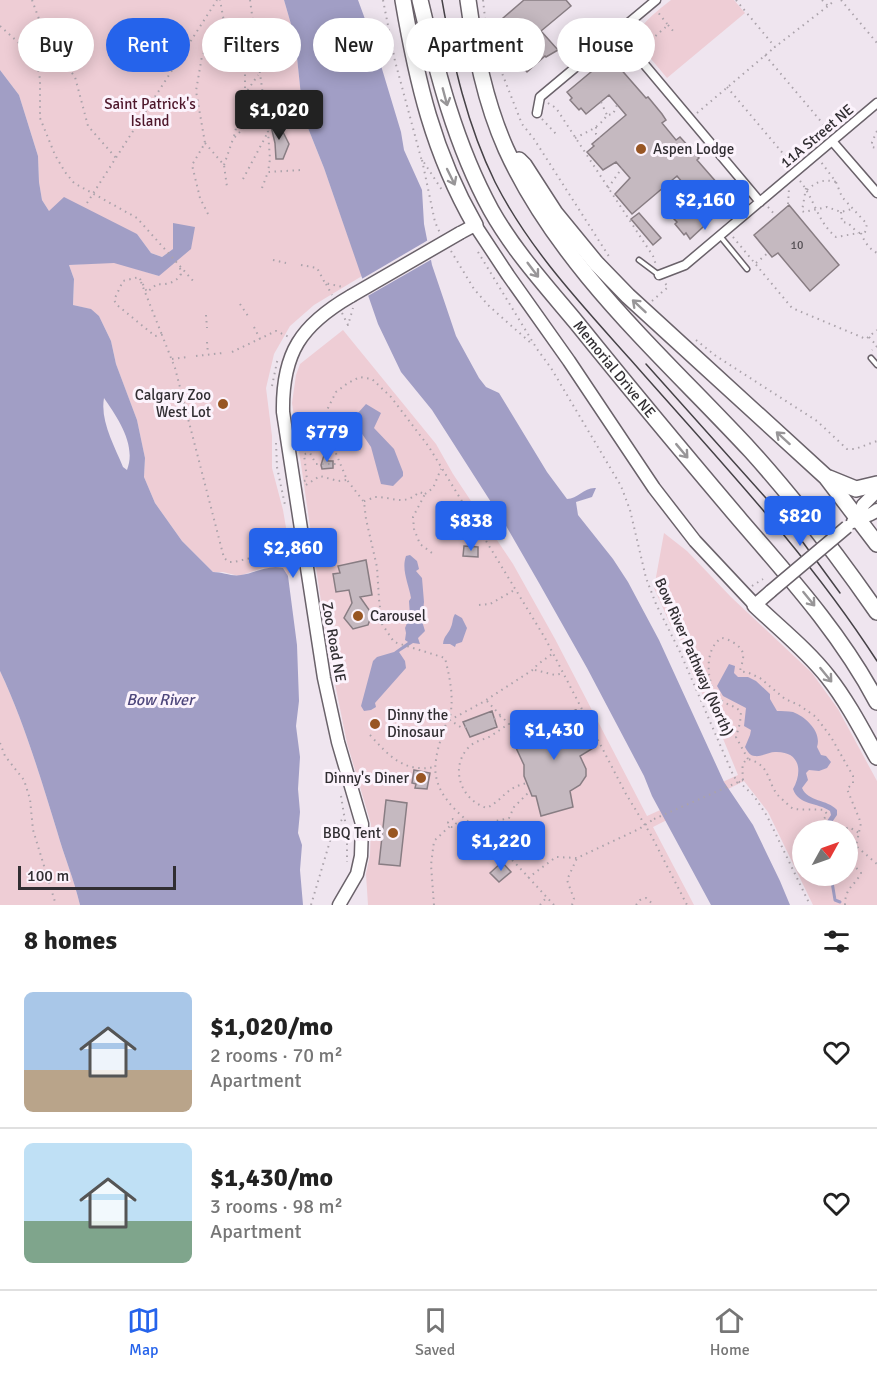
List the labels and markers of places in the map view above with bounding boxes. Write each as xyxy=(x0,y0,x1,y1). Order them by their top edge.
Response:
pin: $1,020 xyxy=(230,90,328,141)
place label: Aspen Lodge xyxy=(653,140,734,158)
marker: Aspen Lodge xyxy=(634,142,648,156)
pin: $2,160 xyxy=(656,180,754,231)
place label: Calgary Zoo West Lot xyxy=(135,386,211,421)
marker: Calgary Zoo West Lot xyxy=(216,397,230,411)
pin: $779 xyxy=(291,412,363,463)
pin: $820 xyxy=(764,496,836,547)
pin: $838 xyxy=(435,501,507,552)
pin: $2,860 xyxy=(244,528,342,579)
place label: Carousel xyxy=(370,607,426,625)
marker: Carousel xyxy=(351,609,365,623)
place label: Dinny the Dinosaur xyxy=(387,706,448,741)
pin: $1,430 xyxy=(505,710,603,761)
marker: Dinny the Dinosaur xyxy=(368,717,382,731)
place label: Dinny's Diner xyxy=(324,769,409,787)
marker: Dinny's Diner xyxy=(414,771,428,785)
pin: $1,220 xyxy=(452,821,550,872)
place label: BBQ Tent xyxy=(323,824,381,842)
marker: BBQ Tent xyxy=(386,826,400,840)

